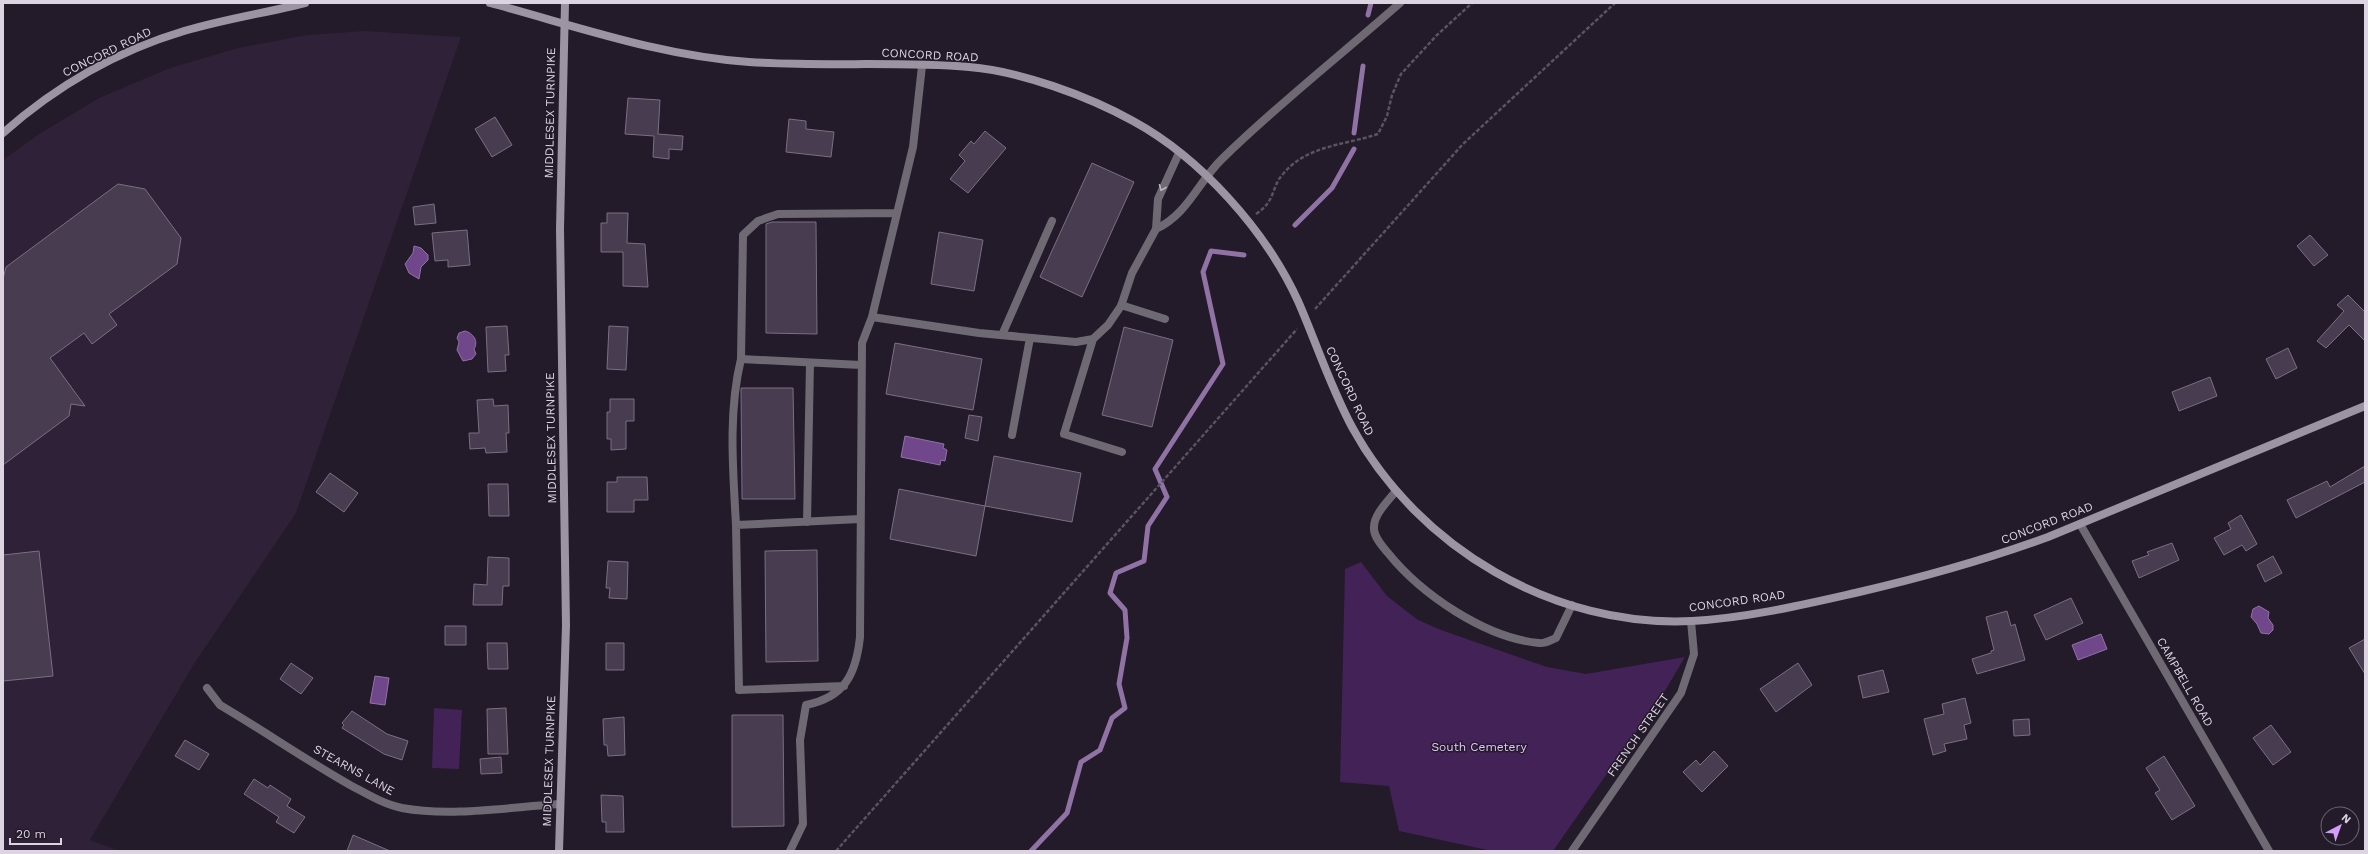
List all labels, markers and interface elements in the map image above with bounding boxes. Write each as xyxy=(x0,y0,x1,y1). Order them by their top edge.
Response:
street label: CONCORD ROAD xyxy=(60,24,154,80)
street label: CONCORD ROAD xyxy=(881,45,979,65)
street label: MIDDLESEX TURNPIKE xyxy=(542,47,558,179)
one-way arrow xyxy=(1159,185,1167,192)
street label: CONCORD ROAD xyxy=(1323,344,1377,438)
street label: MIDDLESEX TURNPIKE xyxy=(543,372,559,504)
street label: CONCORD ROAD xyxy=(1999,499,2095,547)
street label: CONCORD ROAD xyxy=(1688,587,1786,615)
street label: CAMPBELL ROAD xyxy=(2154,635,2216,729)
street label: FRENCH STREET xyxy=(1604,691,1672,779)
street label: MIDDLESEX TURNPIKE xyxy=(540,695,558,827)
park label: South Cemetery xyxy=(1431,740,1527,754)
street label: STEARNS LANE xyxy=(311,742,397,798)
north arrow xyxy=(2320,806,2360,846)
text: N xyxy=(2339,811,2354,826)
scale bar xyxy=(10,820,61,846)
text: 20 m xyxy=(16,827,46,841)

